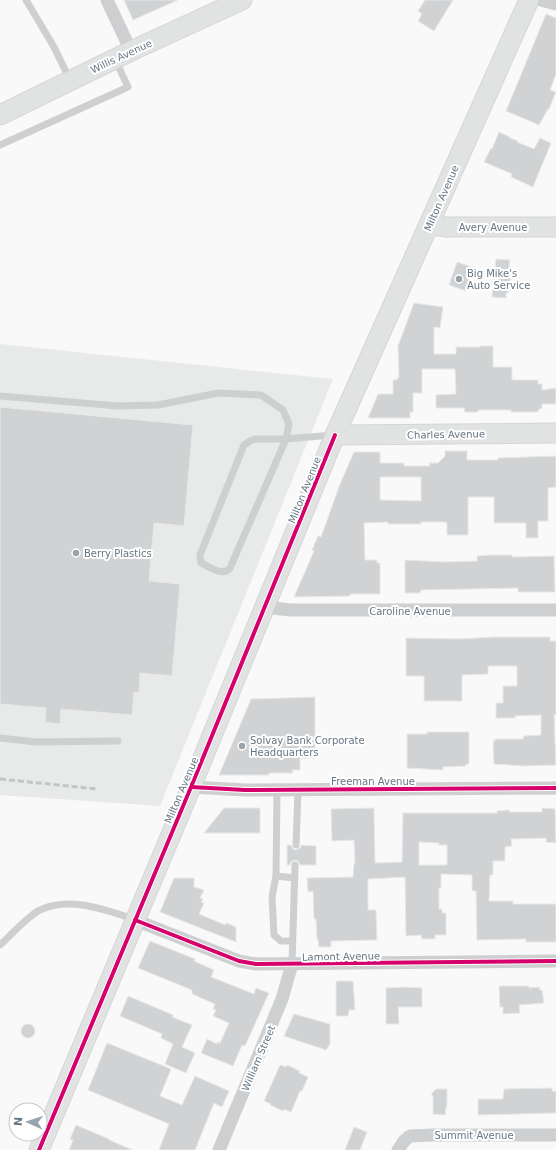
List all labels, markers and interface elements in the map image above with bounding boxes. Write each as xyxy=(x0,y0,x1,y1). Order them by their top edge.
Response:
street label: Willis Avenue xyxy=(89,37,154,75)
street label: Milton Avenue xyxy=(422,164,461,233)
street label: Avery Avenue xyxy=(459,222,527,233)
place label: Big Mike's Auto Service xyxy=(467,268,530,291)
marker: Big Mike's Auto Service xyxy=(454,274,464,284)
street label: Charles Avenue xyxy=(407,428,485,441)
street label: Milton Avenue xyxy=(286,455,323,525)
marker: Berry Plastics xyxy=(71,548,81,558)
place label: Berry Plastics xyxy=(84,548,152,559)
street label: Caroline Avenue xyxy=(369,606,451,617)
place label: Solvay Bank Corporate Headquarters xyxy=(250,735,365,758)
marker: Solvay Bank Corporate Headquarters xyxy=(237,741,247,751)
street label: Milton Avenue xyxy=(163,755,200,825)
street label: Freeman Avenue xyxy=(331,776,415,787)
street label: Lamont Avenue xyxy=(302,950,380,963)
street label: William Street xyxy=(240,1024,277,1093)
north arrow xyxy=(8,1102,48,1142)
text: N xyxy=(12,1117,25,1126)
street label: Summit Avenue xyxy=(434,1130,514,1141)

